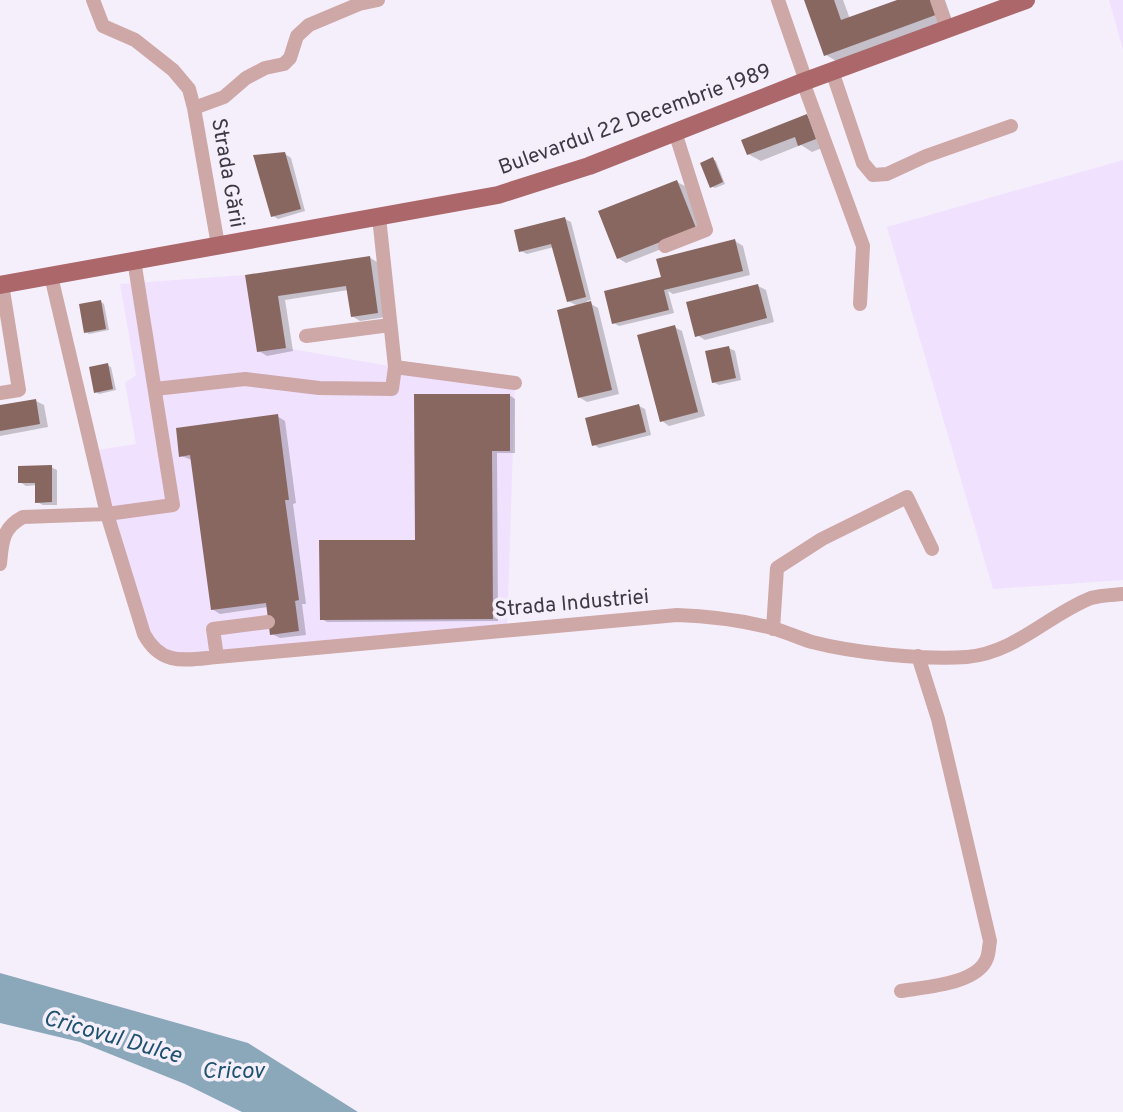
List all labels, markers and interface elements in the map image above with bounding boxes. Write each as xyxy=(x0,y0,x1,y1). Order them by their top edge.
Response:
street label: Bulevardul 22 Decembrie 1989 xyxy=(495,58,775,182)
street label: Strada Gării xyxy=(204,116,250,230)
street label: Strada Industriei xyxy=(494,584,650,624)
water label: Cricovul Dulce xyxy=(39,1004,186,1072)
water label: Cricov xyxy=(202,1058,266,1087)

